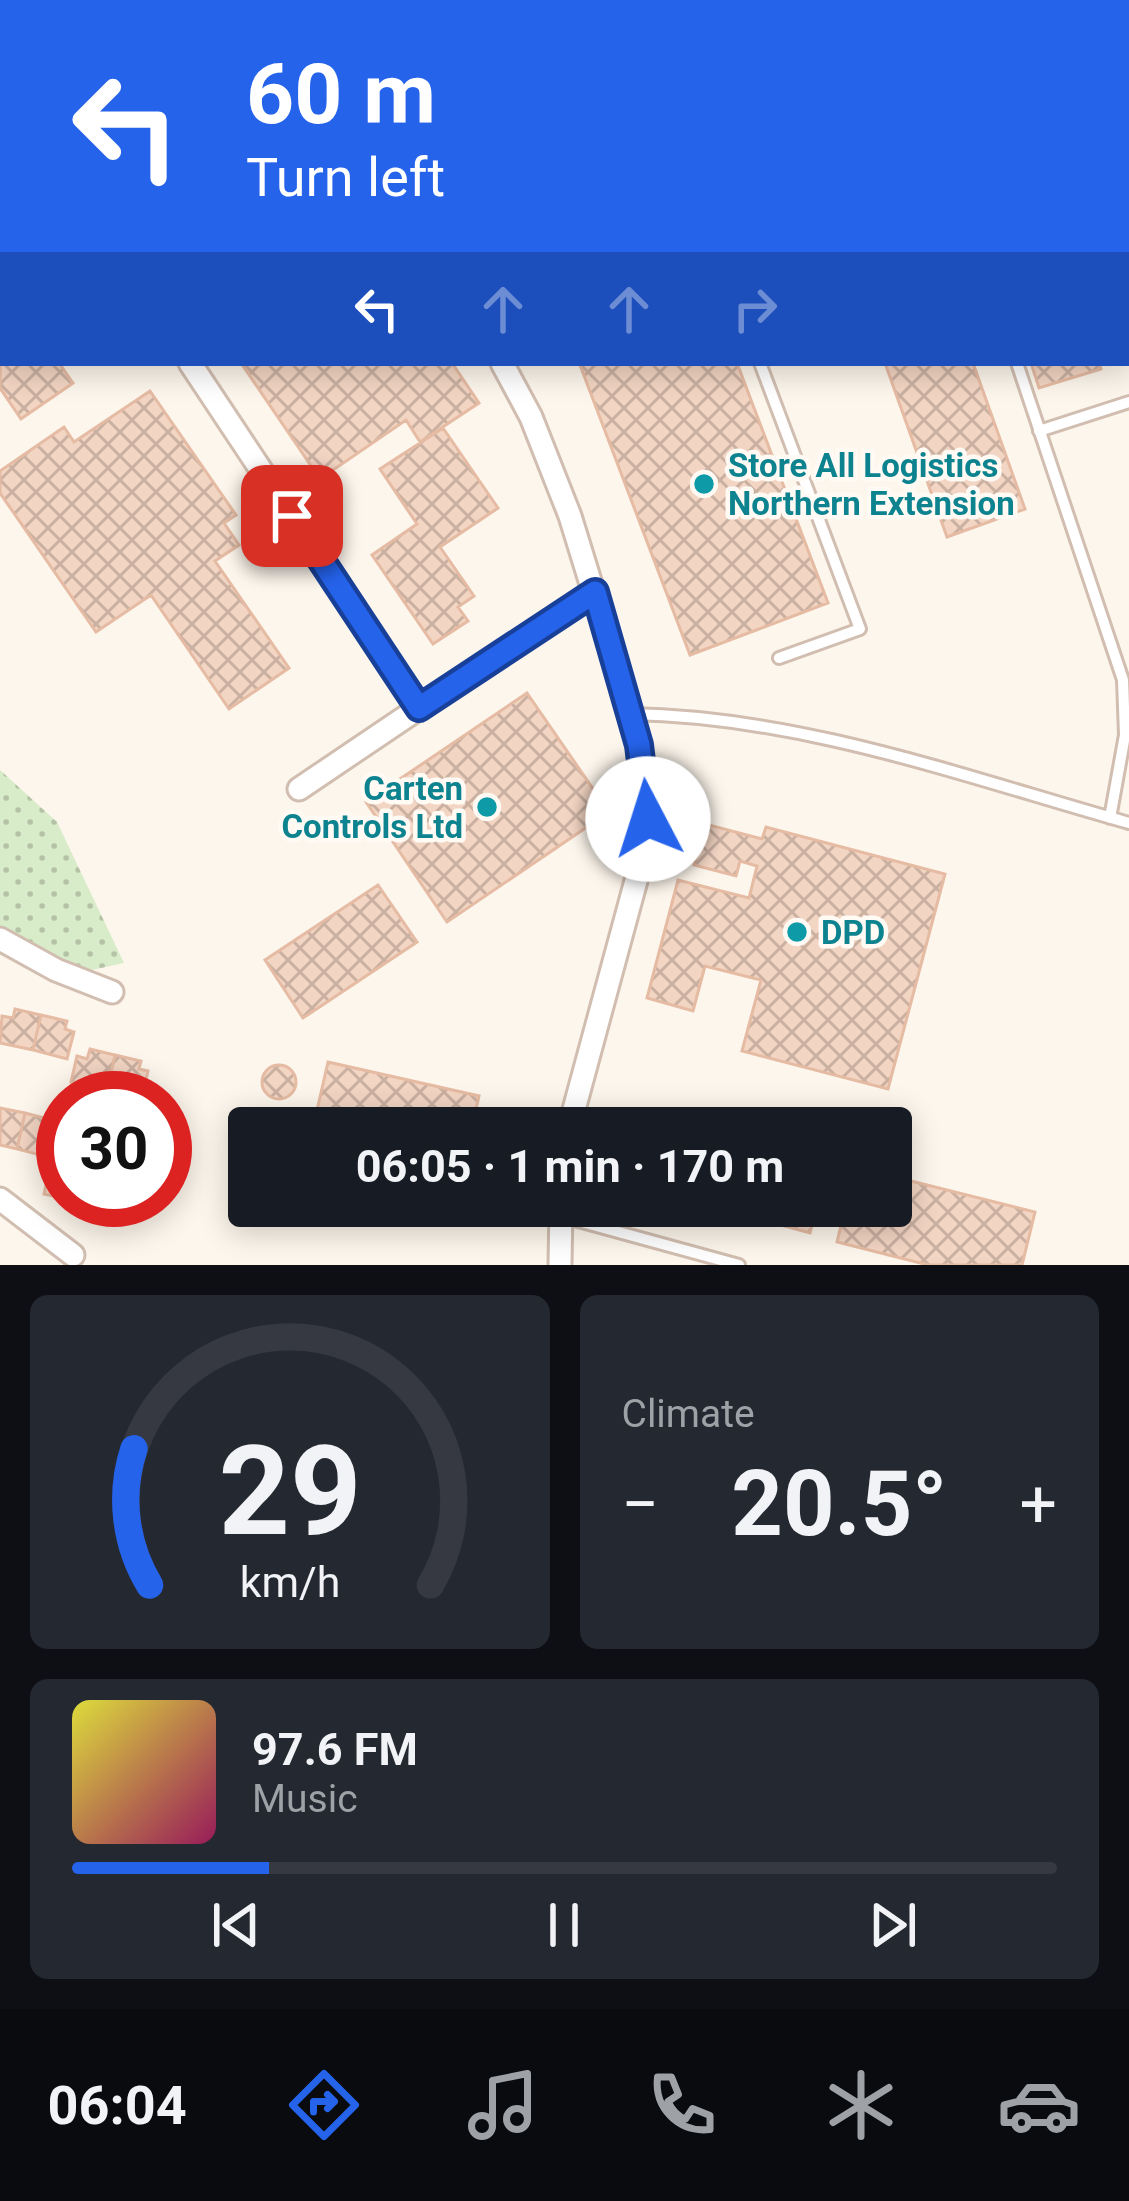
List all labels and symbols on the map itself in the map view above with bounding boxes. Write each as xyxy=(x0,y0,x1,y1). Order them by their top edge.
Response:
place label: Store All Logistics Northern Extension xyxy=(728,446,1015,523)
pin xyxy=(241,465,343,567)
marker: Store All Logistics Northern Extension xyxy=(691,471,717,497)
position arrow xyxy=(585,756,711,882)
place label: Carten Controls Ltd xyxy=(281,769,463,846)
marker: Carten Controls Ltd xyxy=(474,794,500,820)
place label: DPD xyxy=(821,913,885,952)
marker: DPD xyxy=(784,919,810,945)
speed limit sign: 30 xyxy=(36,1071,192,1227)

